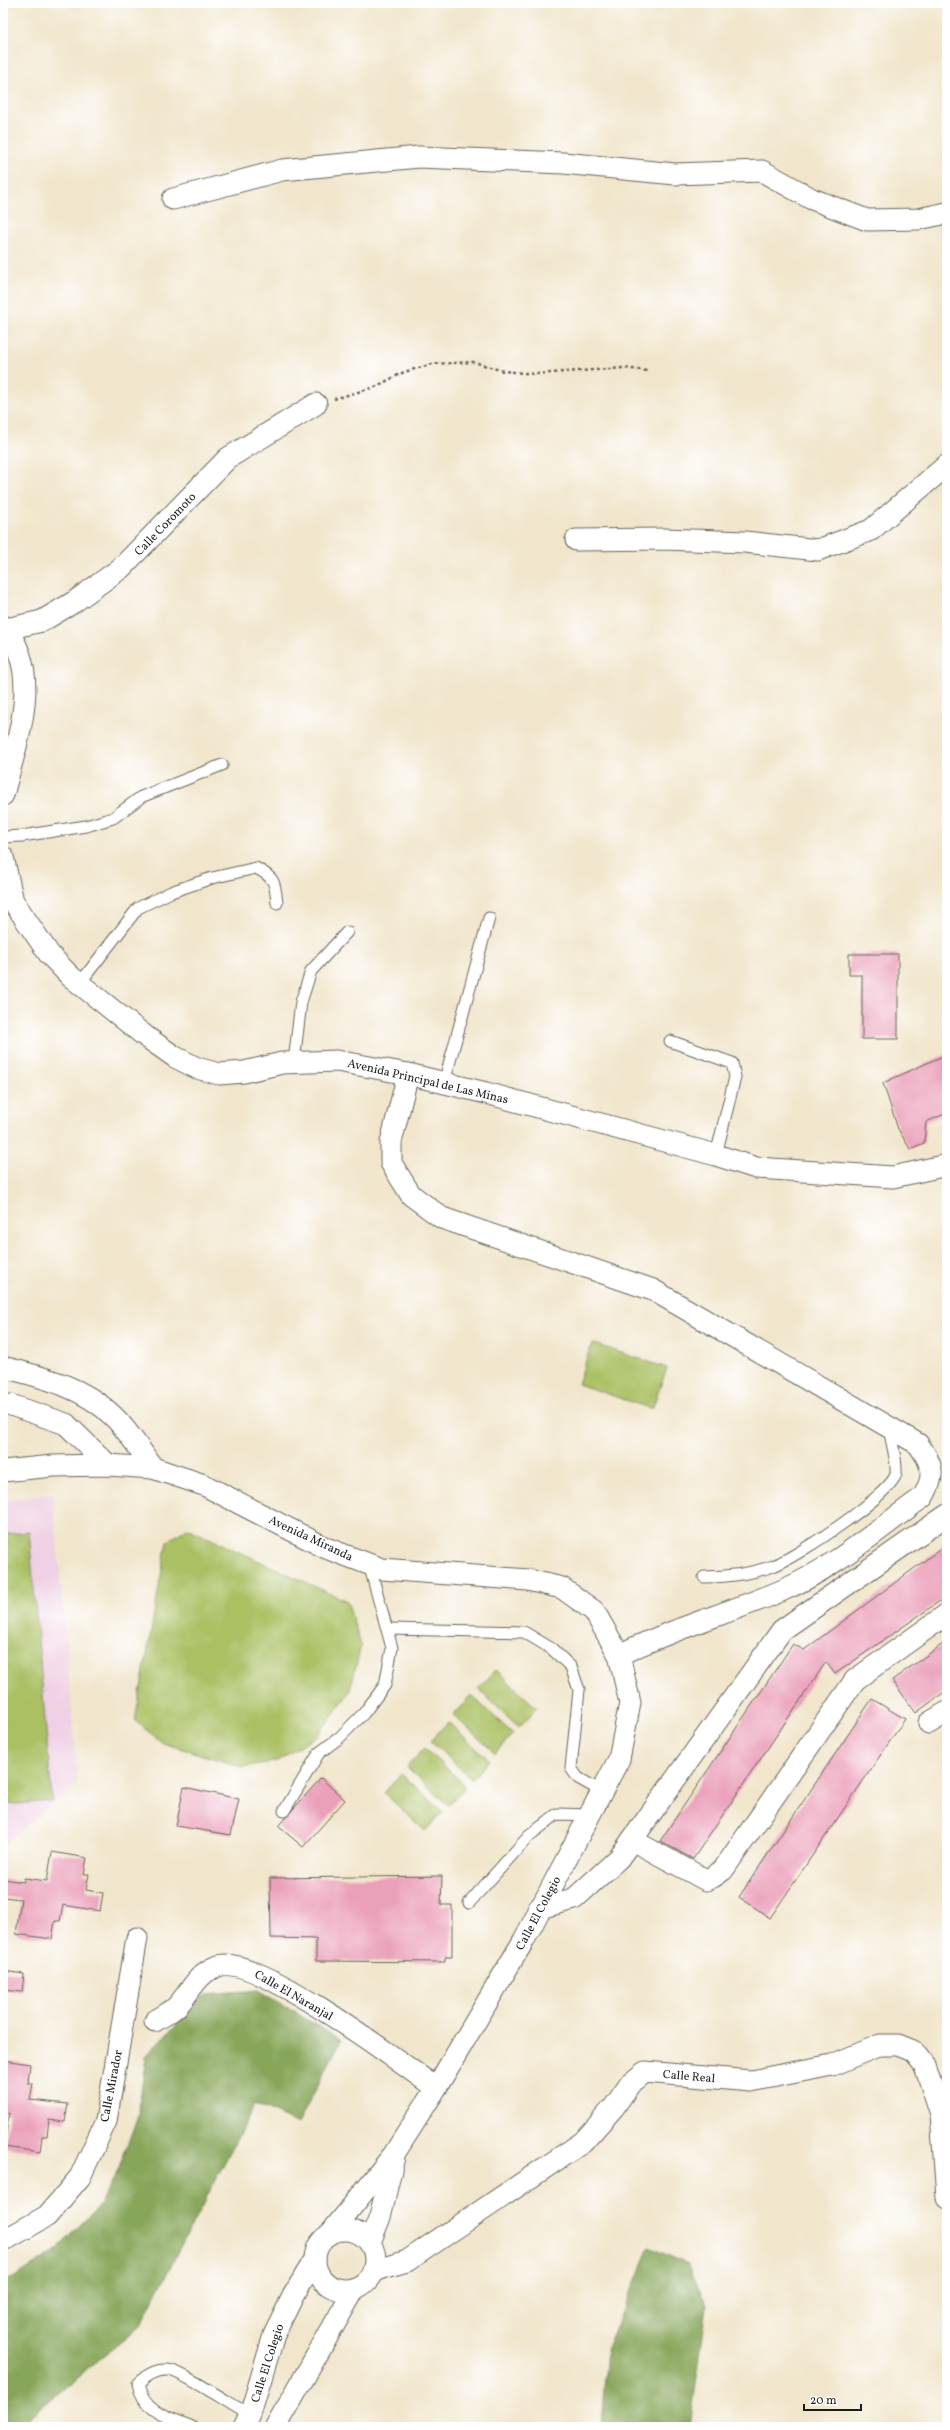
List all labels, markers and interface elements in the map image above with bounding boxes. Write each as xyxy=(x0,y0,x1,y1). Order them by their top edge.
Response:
street label: Calle Coromoto xyxy=(131,490,200,560)
street label: Avenida Principal de Las Minas xyxy=(346,1056,510,1108)
street label: Avenida Miranda xyxy=(266,1512,355,1565)
street label: Calle El Colegio xyxy=(513,1874,565,1953)
street label: Calle El Naranjal xyxy=(251,1967,336,2025)
street label: Calle Mirador xyxy=(97,2049,127,2124)
street label: Calle Real xyxy=(662,2067,716,2087)
street label: Calle El Colegio xyxy=(248,2322,288,2405)
scale bar xyxy=(804,2386,861,2412)
text: 20 m xyxy=(810,2393,837,2409)

